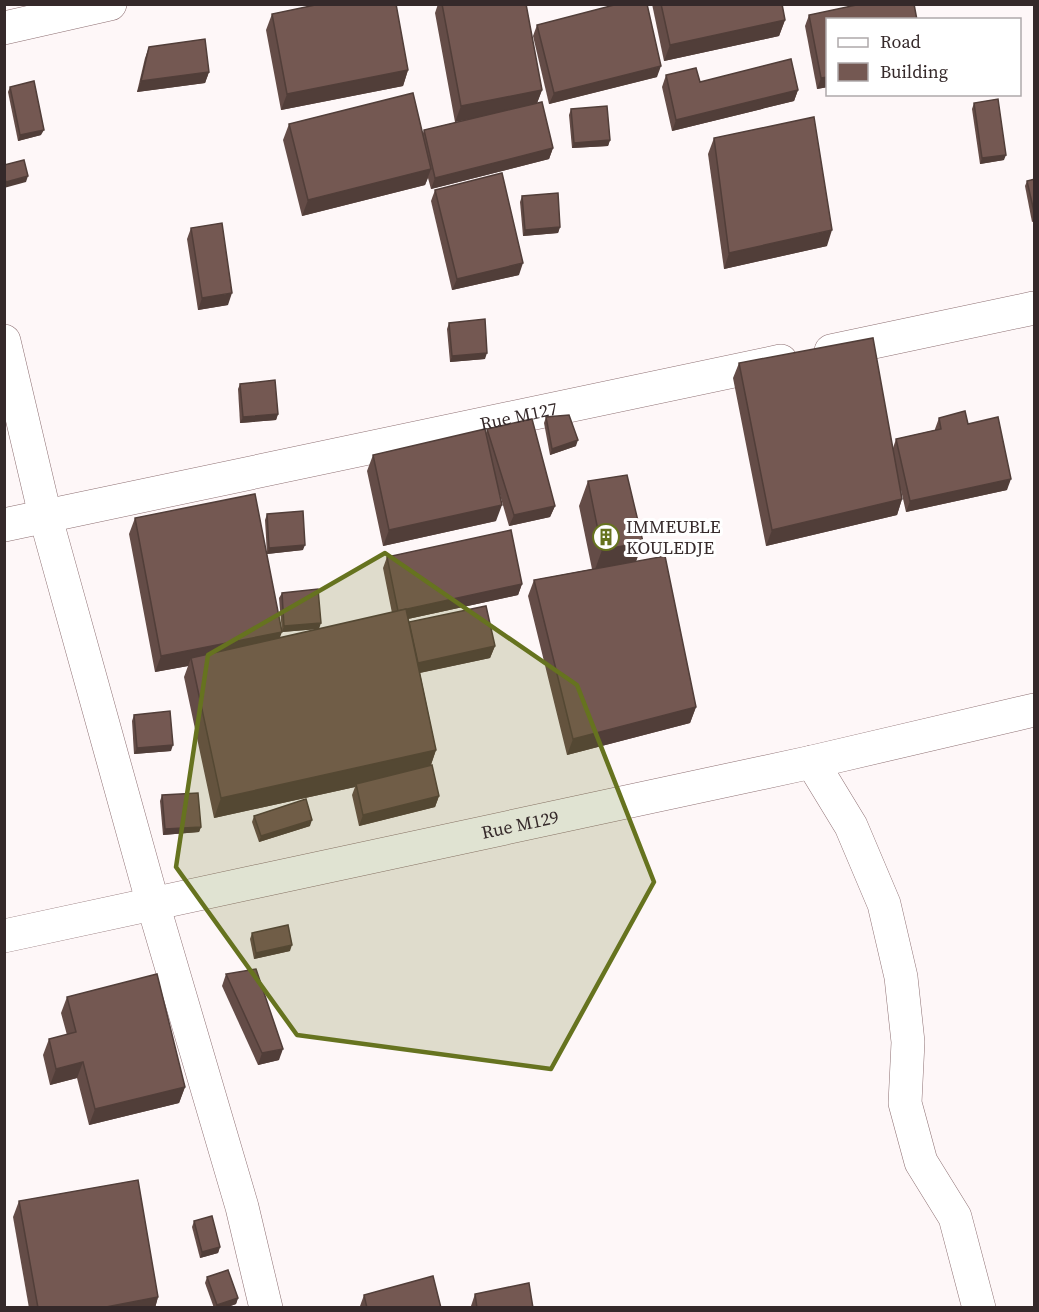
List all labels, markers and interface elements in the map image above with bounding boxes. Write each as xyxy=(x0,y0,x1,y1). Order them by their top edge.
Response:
legend xyxy=(826,18,1021,96)
text: Road xyxy=(880,29,921,54)
text: Building xyxy=(880,59,948,84)
street label: Rue M127 xyxy=(478,396,560,436)
place label: IMMEUBLE KOULEDJE xyxy=(626,514,721,560)
building icon: IMMEUBLE KOULEDJE xyxy=(591,522,621,552)
street label: Rue M129 xyxy=(479,804,561,845)

